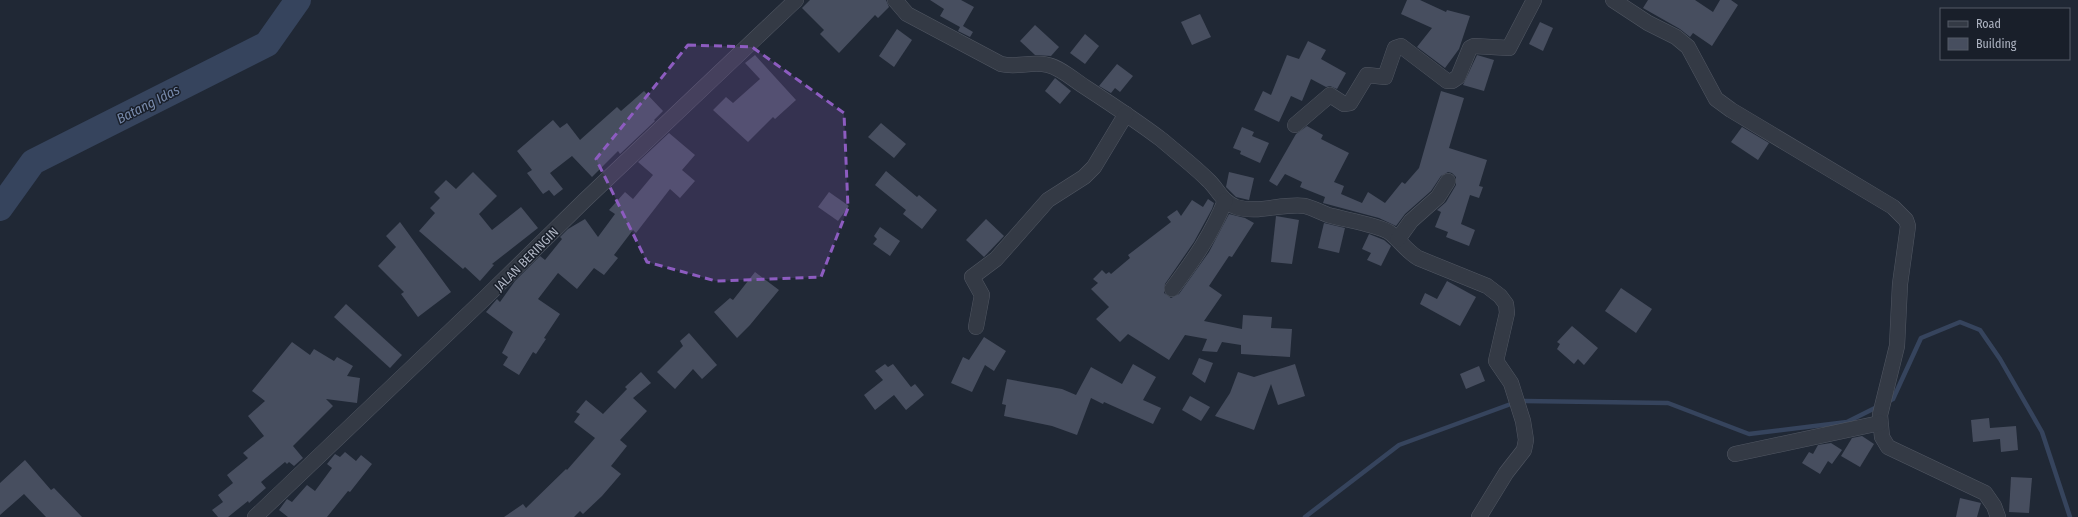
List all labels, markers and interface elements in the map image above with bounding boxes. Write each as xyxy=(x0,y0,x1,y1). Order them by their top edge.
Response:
legend xyxy=(1940,8,2070,60)
text: Road xyxy=(1976,17,2001,31)
text: Building xyxy=(1976,37,2017,51)
water label: Batang Idas xyxy=(114,81,183,128)
street label: JALAN BERINGIN xyxy=(491,224,561,294)

